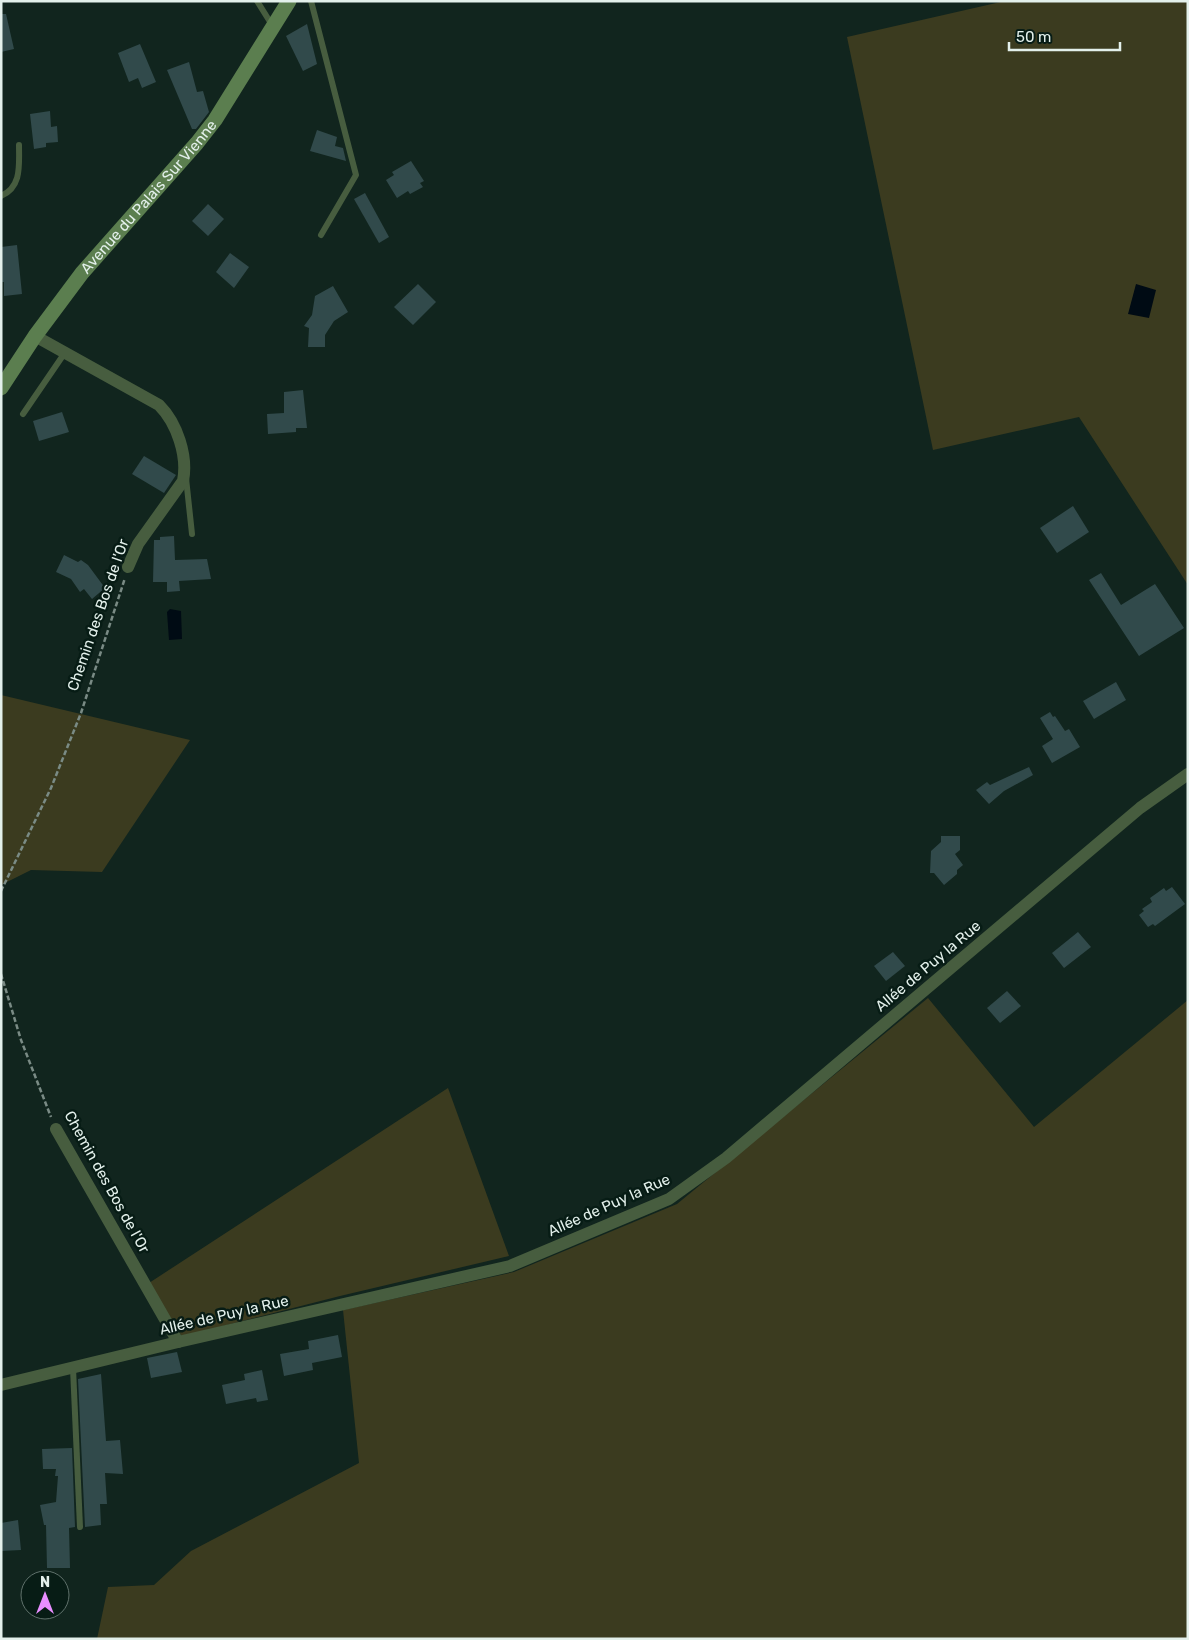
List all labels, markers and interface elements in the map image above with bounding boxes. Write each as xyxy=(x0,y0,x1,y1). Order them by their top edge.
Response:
scale bar xyxy=(1009,20,1120,52)
text: 50 m xyxy=(1016,28,1051,46)
street label: Avenue du Palais Sur Vienne xyxy=(77,116,221,277)
street label: Chemin des Bos de l'Or xyxy=(64,536,133,693)
street label: Allée de Puy la Rue xyxy=(872,917,984,1015)
street label: Chemin des Bos de l'Or xyxy=(60,1108,154,1256)
street label: Allée de Puy la Rue xyxy=(545,1170,673,1240)
street label: Allée de Puy la Rue xyxy=(158,1291,290,1339)
north arrow xyxy=(20,1570,70,1620)
text: N xyxy=(40,1574,50,1591)

